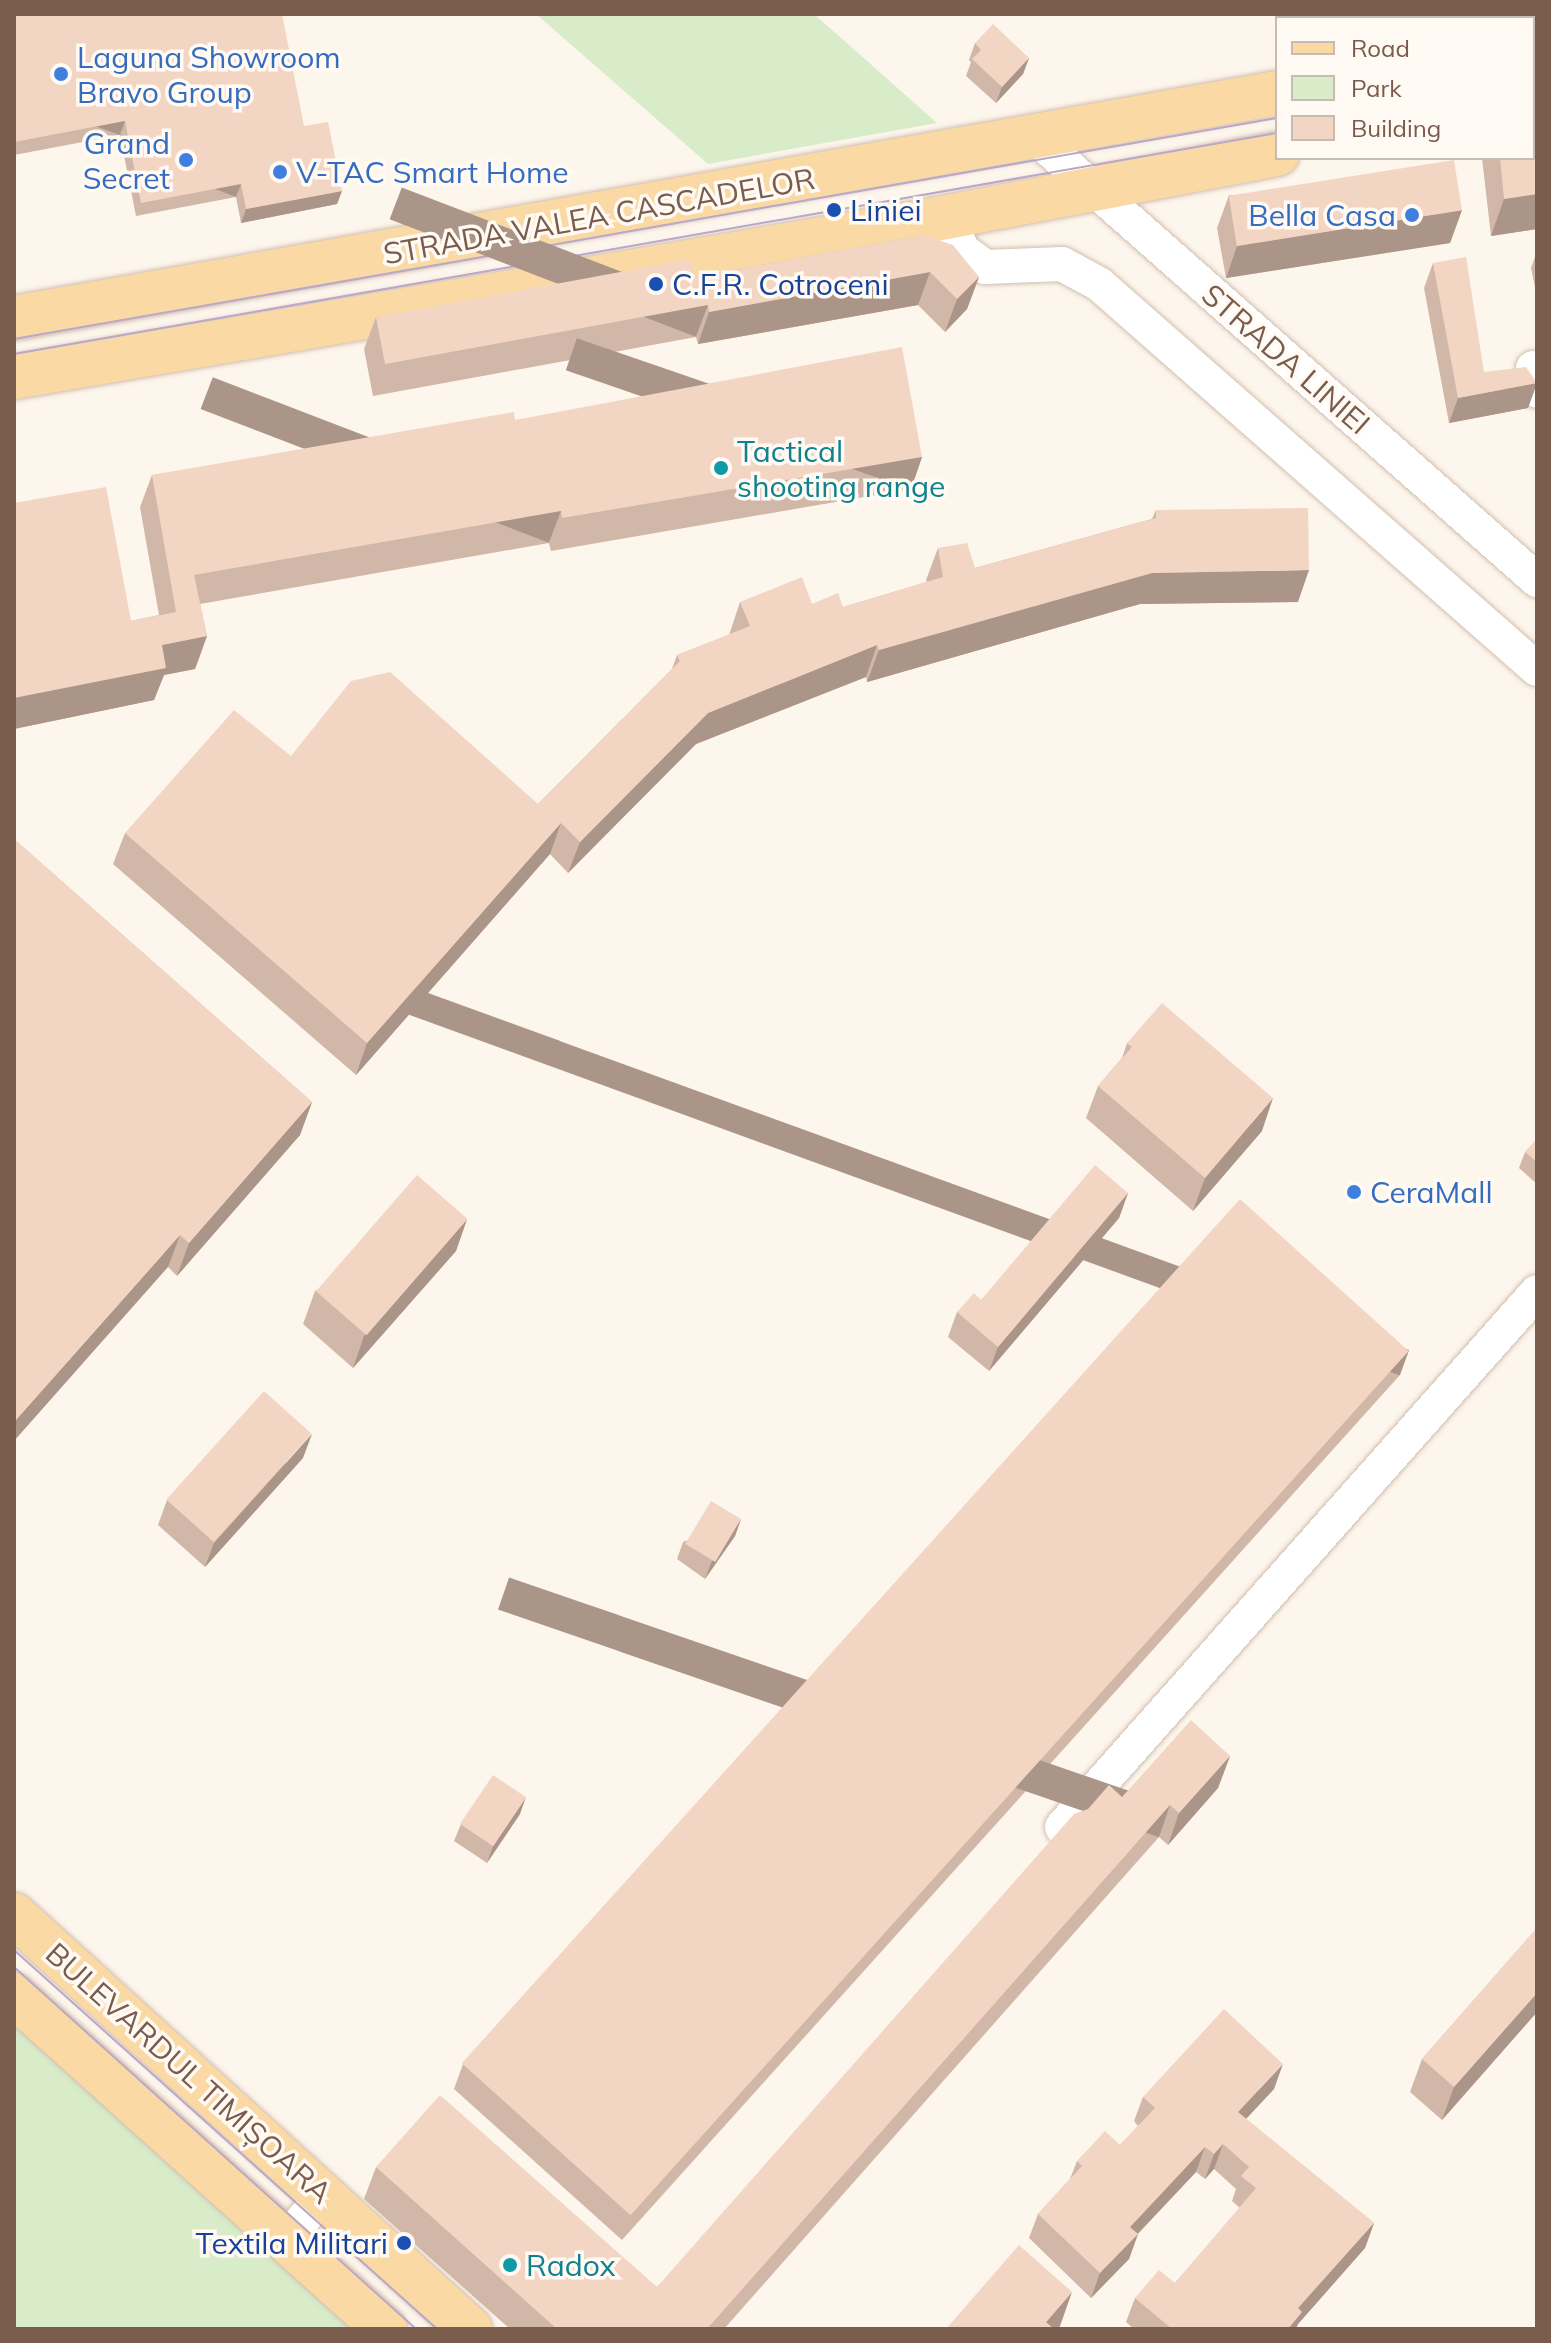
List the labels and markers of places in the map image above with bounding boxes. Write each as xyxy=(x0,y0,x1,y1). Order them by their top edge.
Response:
place label: Laguna Showroom Bravo Group xyxy=(77,39,341,110)
marker: Laguna Showroom Bravo Group xyxy=(52,65,70,83)
place label: Grand Secret xyxy=(83,125,170,196)
marker: Grand Secret xyxy=(177,151,195,169)
place label: V-TAC Smart Home xyxy=(296,154,569,190)
marker: V-TAC Smart Home xyxy=(271,163,289,181)
place label: Liniei xyxy=(850,192,922,228)
place label: Bella Casa xyxy=(1248,197,1396,233)
marker: Liniei xyxy=(825,201,843,219)
marker: Bella Casa xyxy=(1403,206,1421,224)
place label: C.F.R. Cotroceni xyxy=(672,266,889,302)
marker: C.F.R. Cotroceni xyxy=(647,275,665,293)
place label: Tactical shooting range xyxy=(737,433,945,504)
marker: Tactical shooting range xyxy=(712,459,730,477)
place label: CeraMall xyxy=(1370,1174,1493,1210)
marker: CeraMall xyxy=(1345,1183,1363,1201)
place label: Textila Militari xyxy=(196,2225,388,2261)
marker: Textila Militari xyxy=(395,2234,413,2252)
place label: Radox xyxy=(526,2247,616,2283)
marker: Radox xyxy=(501,2256,519,2274)

